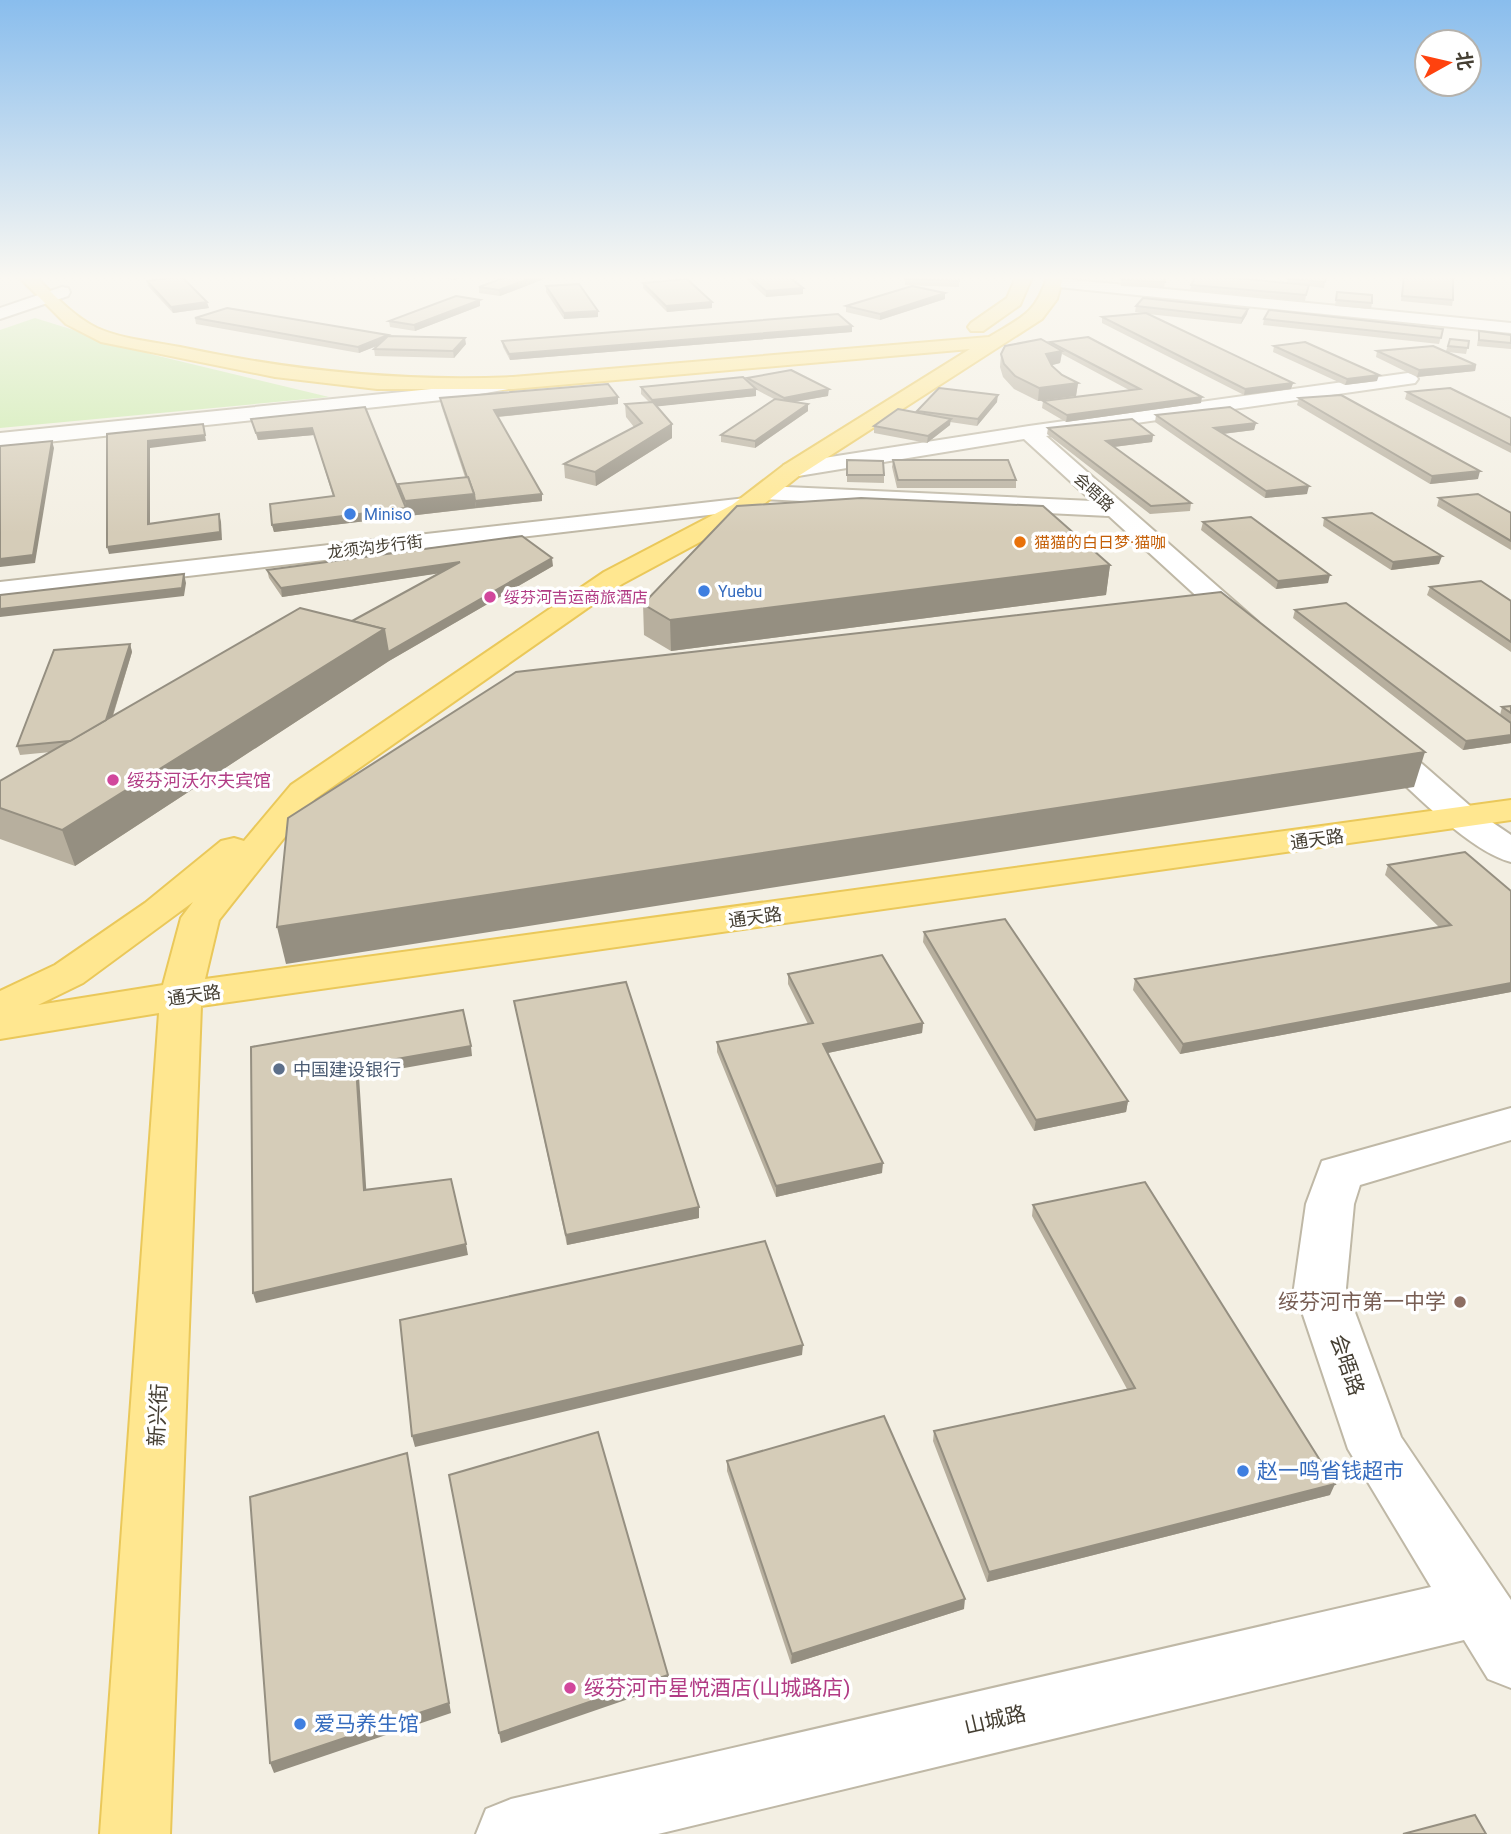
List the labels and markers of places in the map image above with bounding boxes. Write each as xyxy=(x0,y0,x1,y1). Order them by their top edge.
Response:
place label: Miniso xyxy=(364,505,412,524)
marker: Miniso xyxy=(342,506,358,522)
place label: 猫猫的白日梦·猫咖 xyxy=(1034,533,1166,552)
marker: 猫猫的白日梦·猫咖 xyxy=(1012,534,1028,550)
place label: Yuebu xyxy=(718,582,762,601)
marker: Yuebu xyxy=(696,583,712,599)
place label: 绥芬河吉运商旅酒店 xyxy=(504,588,648,607)
marker: 绥芬河吉运商旅酒店 xyxy=(482,589,498,605)
place label: 绥芬河沃尔夫宾馆 xyxy=(127,770,271,791)
marker: 绥芬河沃尔夫宾馆 xyxy=(105,772,121,788)
place label: 中国建设银行 xyxy=(293,1059,401,1080)
marker: 中国建设银行 xyxy=(271,1061,287,1077)
place label: 绥芬河市第一中学 xyxy=(1278,1290,1446,1314)
marker: 绥芬河市第一中学 xyxy=(1452,1294,1468,1310)
place label: 赵一鸣省钱超市 xyxy=(1257,1459,1404,1483)
marker: 赵一鸣省钱超市 xyxy=(1235,1463,1251,1479)
place label: 绥芬河市星悦酒店(山城路店) xyxy=(584,1676,851,1700)
marker: 绥芬河市星悦酒店(山城路店) xyxy=(562,1680,578,1696)
place label: 爱马养生馆 xyxy=(314,1712,419,1736)
marker: 爱马养生馆 xyxy=(292,1716,308,1732)

